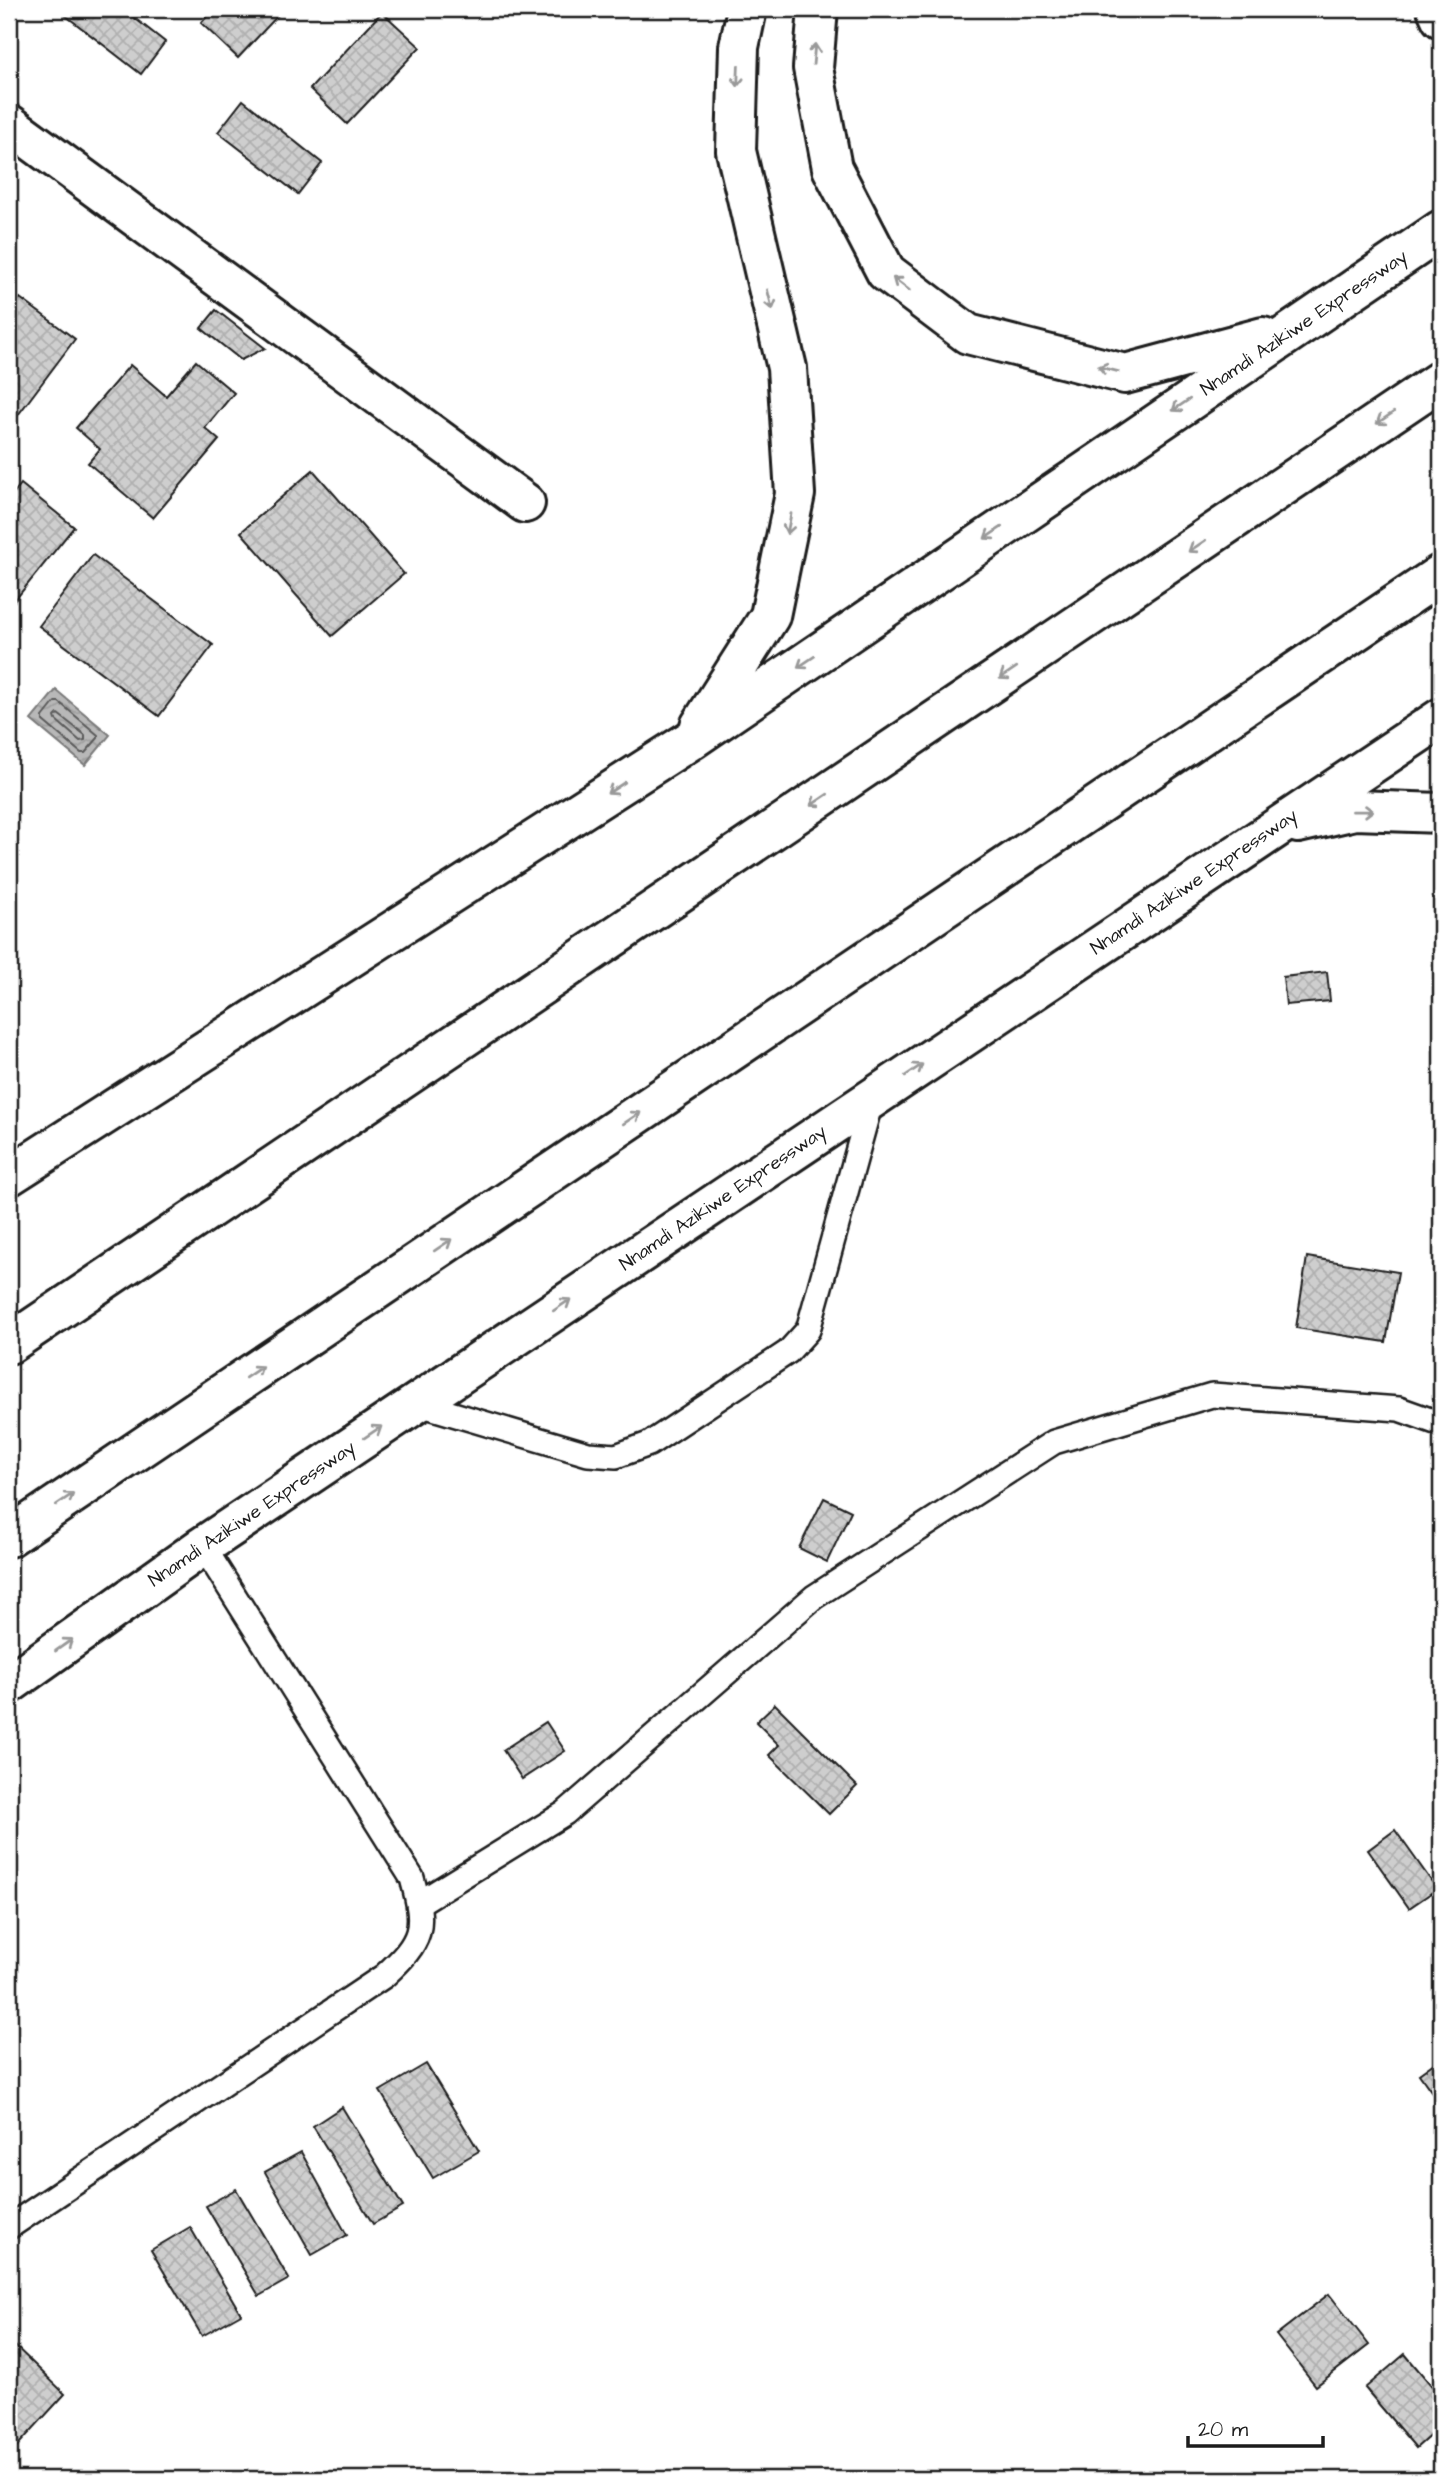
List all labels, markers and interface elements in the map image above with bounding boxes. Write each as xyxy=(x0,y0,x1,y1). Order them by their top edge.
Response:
one-way arrow xyxy=(808,44,821,66)
one-way arrow xyxy=(732,64,745,87)
street label: Nnamdi Azikiwe Expressway xyxy=(1195,243,1414,403)
one-way arrow xyxy=(893,276,911,291)
one-way arrow xyxy=(764,288,778,311)
one-way arrow xyxy=(1097,362,1120,375)
one-way arrow xyxy=(1172,398,1191,412)
one-way arrow xyxy=(1376,411,1395,425)
one-way arrow xyxy=(781,512,795,535)
one-way arrow xyxy=(984,526,1004,540)
one-way arrow xyxy=(1187,539,1207,553)
one-way arrow xyxy=(796,655,816,669)
one-way arrow xyxy=(999,666,1018,680)
one-way arrow xyxy=(607,781,627,795)
one-way arrow xyxy=(810,793,829,807)
street label: Nnamdi Azikiwe Expressway xyxy=(1085,802,1304,962)
one-way arrow xyxy=(1351,804,1374,818)
one-way arrow xyxy=(903,1063,923,1077)
one-way arrow xyxy=(621,1111,641,1125)
street label: Nnamdi Azikiwe Expressway xyxy=(614,1118,833,1278)
one-way arrow xyxy=(433,1238,452,1252)
one-way arrow xyxy=(552,1298,571,1313)
one-way arrow xyxy=(244,1365,263,1379)
one-way arrow xyxy=(363,1425,382,1439)
street label: Nnamdi Azikiwe Expressway xyxy=(143,1434,362,1594)
one-way arrow xyxy=(55,1492,75,1506)
one-way arrow xyxy=(54,1638,73,1652)
scale bar xyxy=(1188,2404,1322,2448)
text: 20 m xyxy=(1198,2415,1249,2444)

